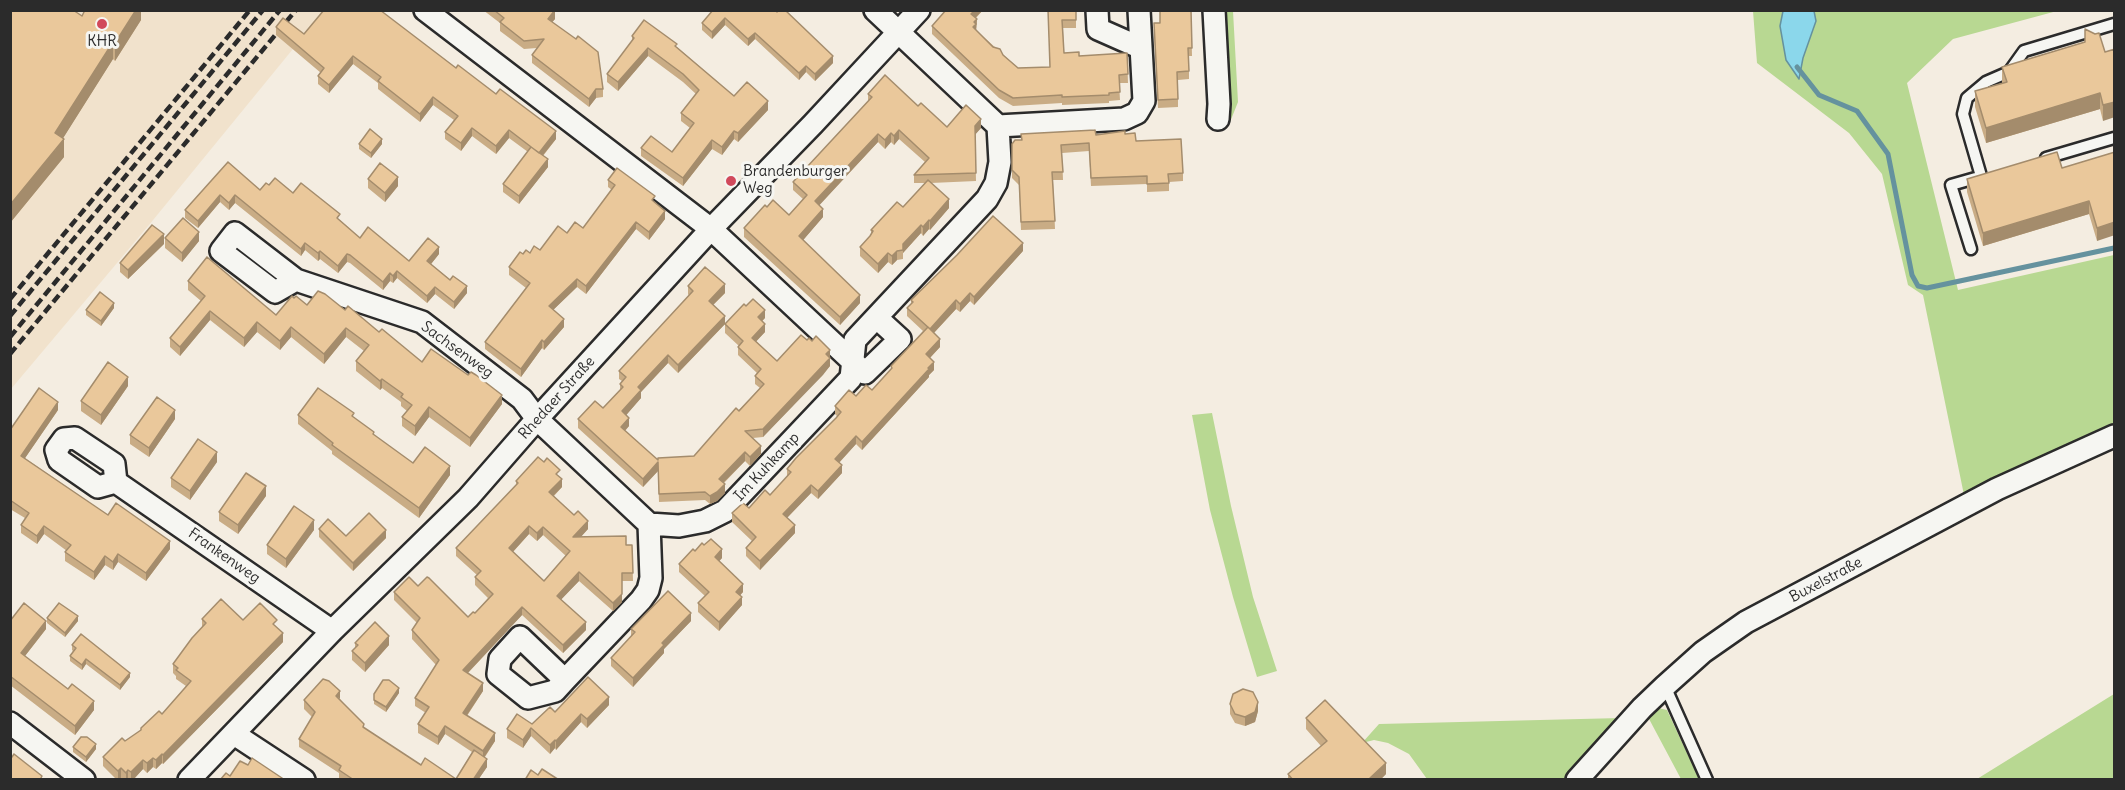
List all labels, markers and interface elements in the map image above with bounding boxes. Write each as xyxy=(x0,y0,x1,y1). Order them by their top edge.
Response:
marker: KHR xyxy=(95,17,109,31)
place label: KHR xyxy=(87,33,117,51)
place label: Brandenburger Weg xyxy=(743,163,847,198)
marker: Brandenburger Weg xyxy=(724,174,738,188)
street label: Sachsenweg xyxy=(417,318,497,382)
street label: Rhedaer Straße xyxy=(515,353,599,443)
street label: Im Kuhkamp xyxy=(731,429,803,505)
street label: Frankenweg xyxy=(185,525,263,587)
street label: Buxelstraße xyxy=(1787,553,1865,607)

